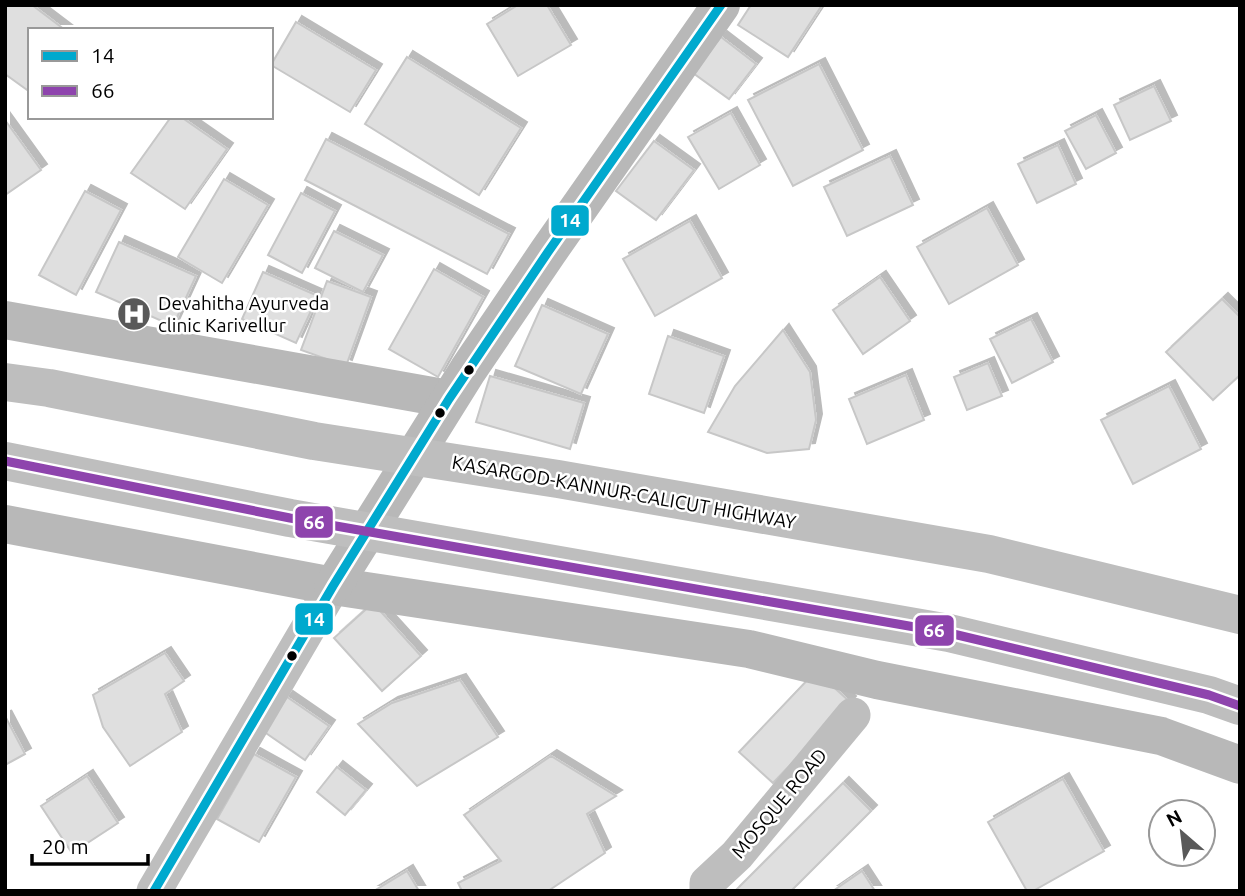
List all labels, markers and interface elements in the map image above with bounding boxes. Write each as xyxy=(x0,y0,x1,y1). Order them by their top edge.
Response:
legend xyxy=(28,28,273,119)
text: 14 xyxy=(91,43,115,67)
text: 66 xyxy=(91,78,115,102)
line badge: 14 xyxy=(550,204,590,237)
text: 14 xyxy=(559,209,581,231)
place label: Devahitha Ayurveda clinic Karivellur xyxy=(158,292,329,336)
hospital icon: Devahitha Ayurveda clinic Karivellur xyxy=(115,295,153,333)
unlabelled marker xyxy=(462,363,476,377)
unlabelled marker xyxy=(433,406,447,420)
street label: KASARGOD-KANNUR-CALICUT HIGHWAY xyxy=(450,451,798,533)
line badge: 66 xyxy=(294,505,334,539)
text: 66 xyxy=(303,511,325,533)
line badge: 14 xyxy=(294,602,334,636)
text: 14 xyxy=(303,608,325,630)
line badge: 66 xyxy=(914,614,955,647)
text: 66 xyxy=(923,619,945,641)
unlabelled marker xyxy=(285,649,299,663)
street label: MOSQUE ROAD xyxy=(727,744,831,862)
north arrow xyxy=(1147,798,1217,868)
text: N xyxy=(1163,805,1185,831)
scale bar xyxy=(32,822,147,866)
text: 20 m xyxy=(42,834,89,858)

